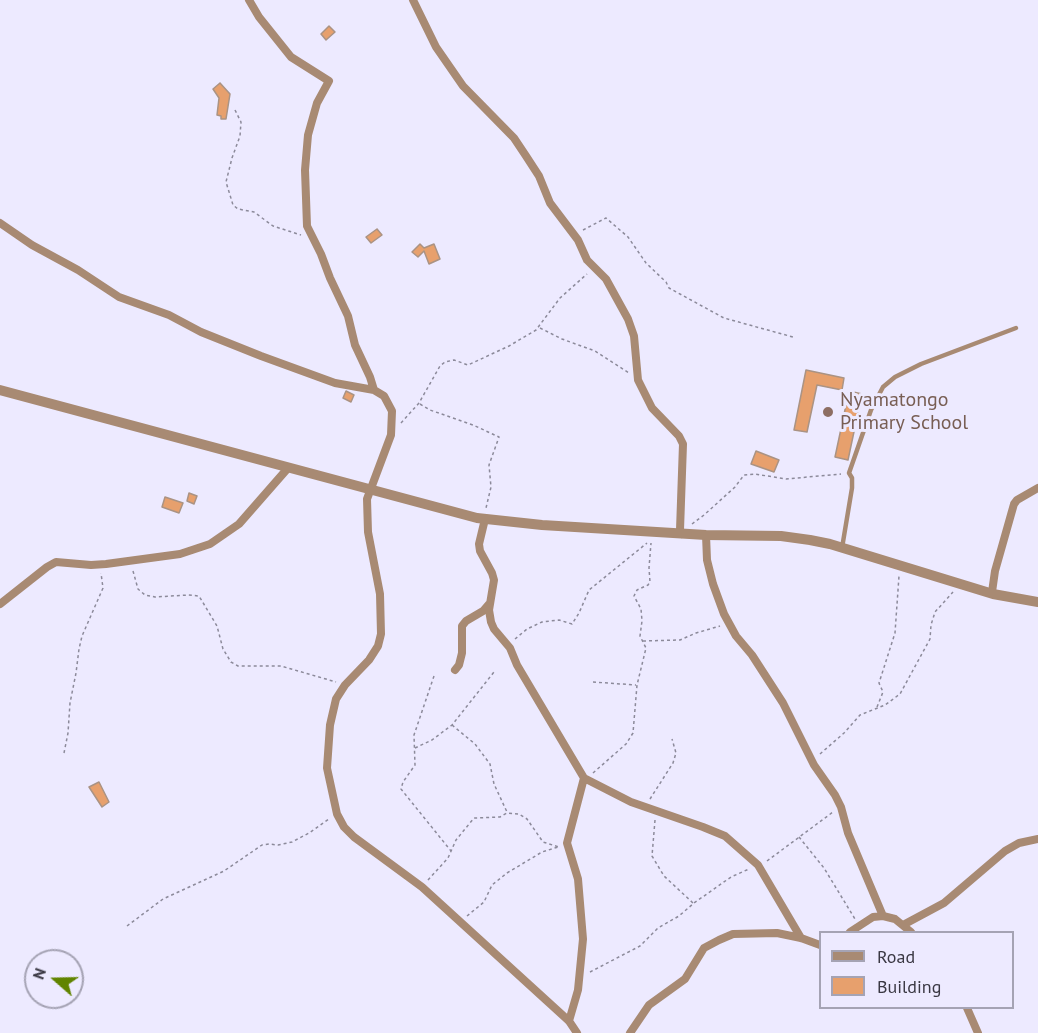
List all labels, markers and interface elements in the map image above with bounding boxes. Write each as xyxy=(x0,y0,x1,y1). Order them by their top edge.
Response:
place label: Nyamatongo Primary School xyxy=(840,388,968,435)
marker: Nyamatongo Primary School xyxy=(821,405,835,419)
legend xyxy=(819,931,1014,1009)
text: Road xyxy=(877,945,915,968)
north arrow xyxy=(24,949,84,1009)
text: N xyxy=(28,965,50,982)
text: Building xyxy=(877,975,941,998)

